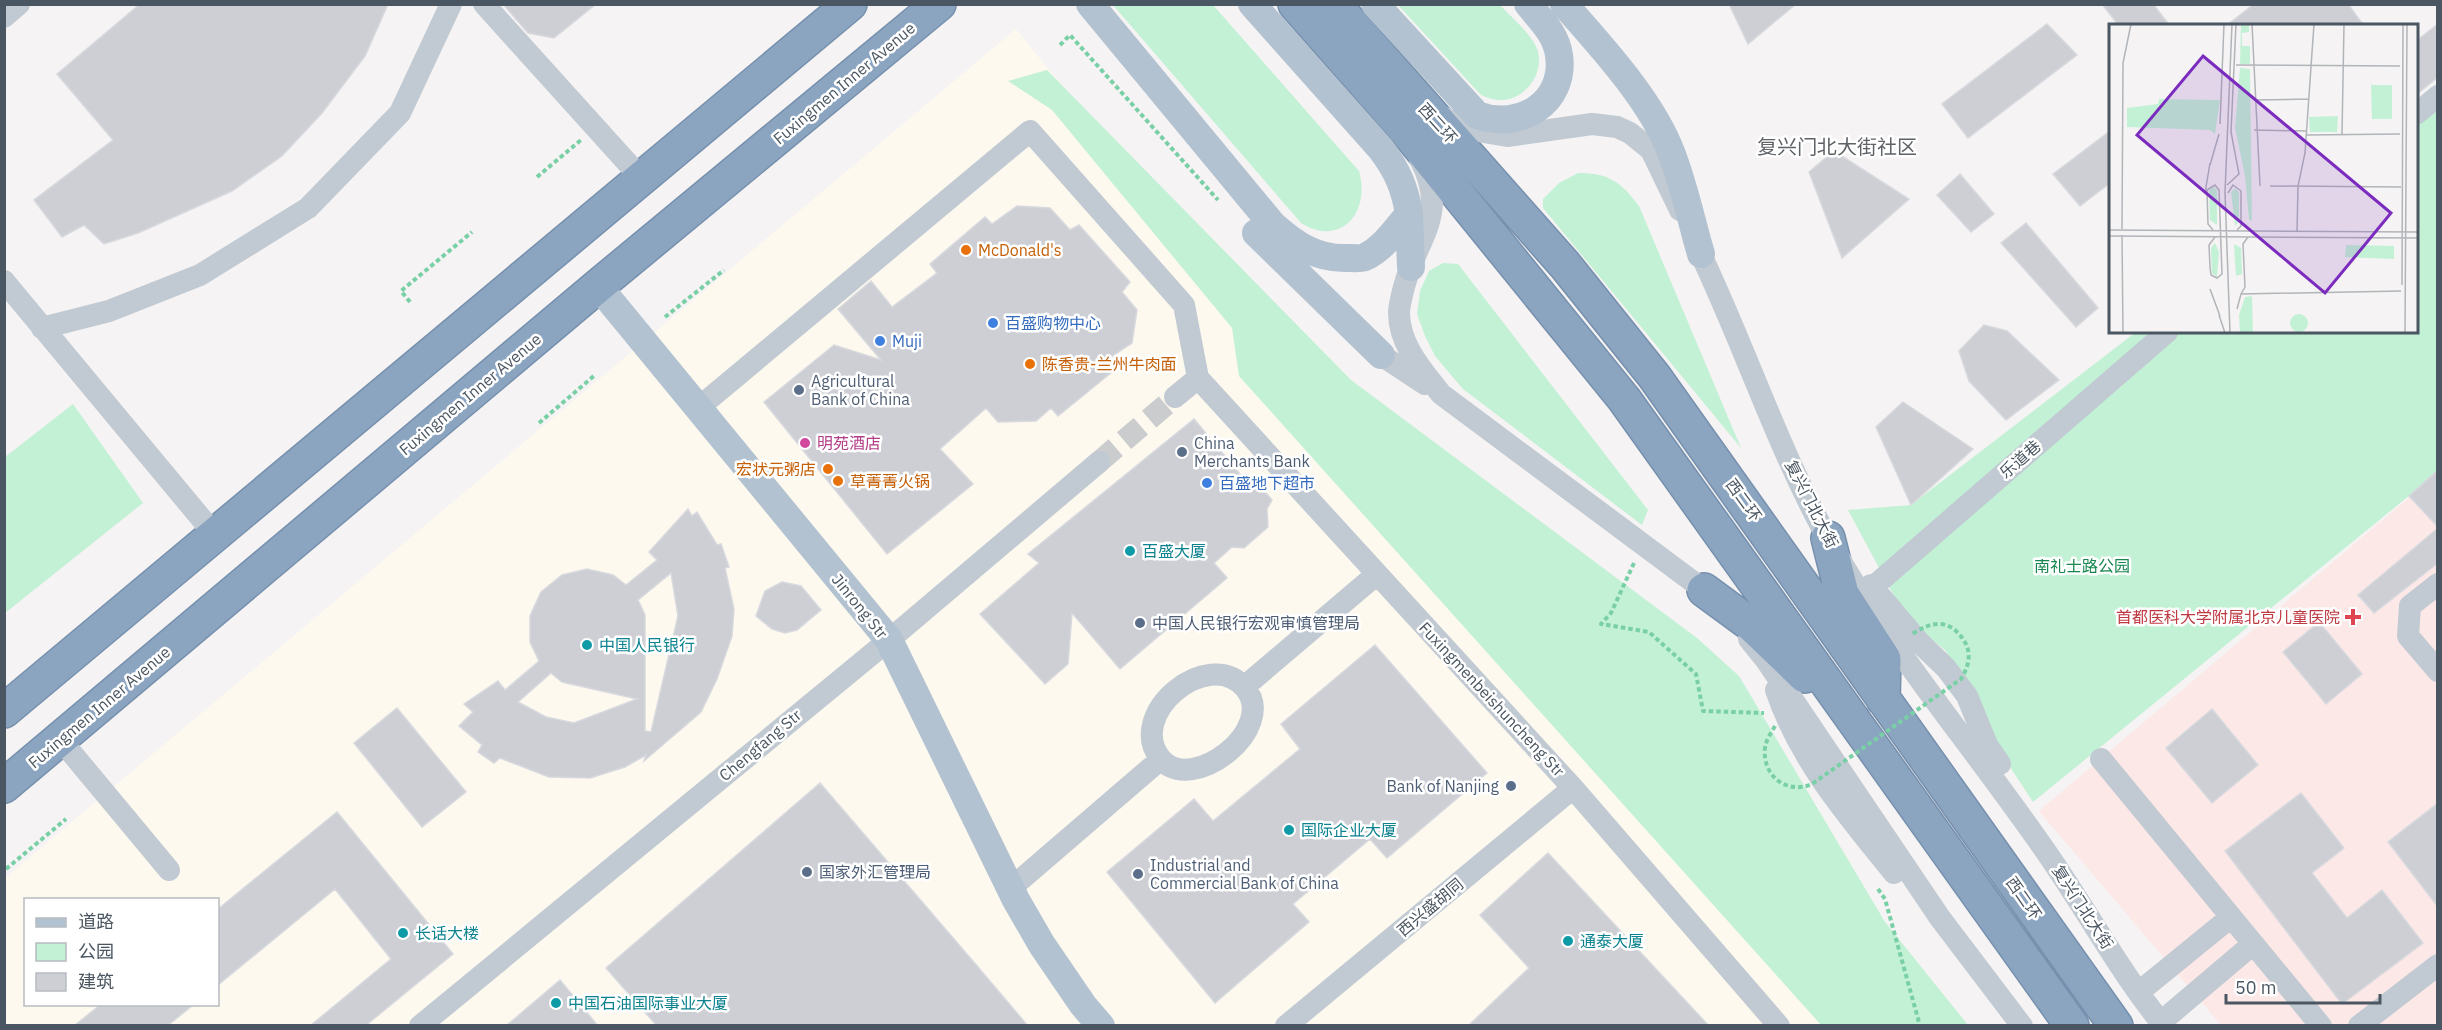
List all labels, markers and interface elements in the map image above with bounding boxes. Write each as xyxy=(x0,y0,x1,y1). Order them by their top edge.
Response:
street label: Fuxingmen Inner Avenue xyxy=(769,18,919,148)
inset map xyxy=(2109,24,2418,333)
street label: 西二环 xyxy=(1415,98,1461,148)
district label: 复兴门北大街社区 xyxy=(1757,133,1917,160)
place label: McDonald's xyxy=(978,240,1062,260)
marker: McDonald's xyxy=(959,243,973,257)
place label: 百盛购物中心 xyxy=(1005,313,1101,333)
marker: 百盛购物中心 xyxy=(986,316,1000,330)
street label: Fuxingmen Inner Avenue xyxy=(395,329,545,459)
place label: Muji xyxy=(892,331,922,351)
marker: Muji xyxy=(873,334,887,348)
place label: 陈香贵-兰州牛肉面 xyxy=(1042,354,1176,374)
marker: 陈香贵-兰州牛肉面 xyxy=(1023,357,1037,371)
place label: Agricultural Bank of China xyxy=(811,371,910,409)
marker: Agricultural Bank of China xyxy=(792,383,806,397)
place label: 明苑酒店 xyxy=(817,433,881,453)
place label: China Merchants Bank xyxy=(1194,433,1311,471)
marker: 明苑酒店 xyxy=(798,436,812,450)
street label: 乐道巷 xyxy=(1995,436,2045,482)
marker: China Merchants Bank xyxy=(1175,445,1189,459)
street label: 复兴门北大街 xyxy=(1781,457,1843,551)
place label: 宏状元粥店 xyxy=(736,459,816,479)
marker: 宏状元粥店 xyxy=(821,462,835,476)
place label: 草菁菁火锅 xyxy=(850,471,930,491)
place label: 百盛地下超市 xyxy=(1219,473,1315,493)
marker: 草菁菁火锅 xyxy=(831,474,845,488)
street label: 西二环 xyxy=(1722,475,1766,525)
marker: 百盛地下超市 xyxy=(1200,476,1214,490)
place label: 百盛大厦 xyxy=(1142,541,1206,561)
marker: 百盛大厦 xyxy=(1123,544,1137,558)
park label: 南礼士路公园 xyxy=(2034,556,2130,576)
street label: Jinrong Str xyxy=(828,569,892,643)
place label: 首都医科大学附属北京儿童医院 xyxy=(2116,607,2340,627)
marker: 首都医科大学附属北京儿童医院 xyxy=(2344,608,2362,626)
place label: 中国人民银行宏观审慎管理局 xyxy=(1152,613,1360,633)
marker: 中国人民银行宏观审慎管理局 xyxy=(1133,616,1147,630)
street label: Fuxingmenbeishuncheng Str xyxy=(1415,617,1569,781)
place label: 中国人民银行 xyxy=(599,635,695,655)
marker: 中国人民银行 xyxy=(580,638,594,652)
street label: Fuxingmen Inner Avenue xyxy=(24,642,174,772)
street label: Chengfang Str xyxy=(715,705,805,785)
place label: Bank of Nanjing xyxy=(1386,776,1500,796)
marker: Bank of Nanjing xyxy=(1504,779,1518,793)
place label: 国际企业大厦 xyxy=(1301,820,1397,840)
marker: 国际企业大厦 xyxy=(1282,823,1296,837)
place label: Industrial and Commercial Bank of China xyxy=(1150,855,1339,893)
street label: 复兴门北大街 xyxy=(2048,861,2118,953)
place label: 国家外汇管理局 xyxy=(819,862,931,882)
marker: 国家外汇管理局 xyxy=(800,865,814,879)
marker: Industrial and Commercial Bank of China xyxy=(1131,867,1145,881)
street label: 西二环 xyxy=(2002,873,2046,923)
street label: 西兴盛胡同 xyxy=(1393,874,1467,940)
legend xyxy=(24,898,219,1006)
text: 道路 xyxy=(78,910,114,933)
place label: 长话大楼 xyxy=(415,923,479,943)
marker: 长话大楼 xyxy=(396,926,410,940)
place label: 通泰大厦 xyxy=(1580,931,1644,951)
marker: 通泰大厦 xyxy=(1561,934,1575,948)
text: 公园 xyxy=(78,940,114,963)
scale bar xyxy=(2226,967,2380,1005)
text: 建筑 xyxy=(78,970,114,993)
text: 50 m xyxy=(2235,976,2277,999)
place label: 中国石油国际事业大厦 xyxy=(568,993,728,1013)
marker: 中国石油国际事业大厦 xyxy=(549,996,563,1010)

